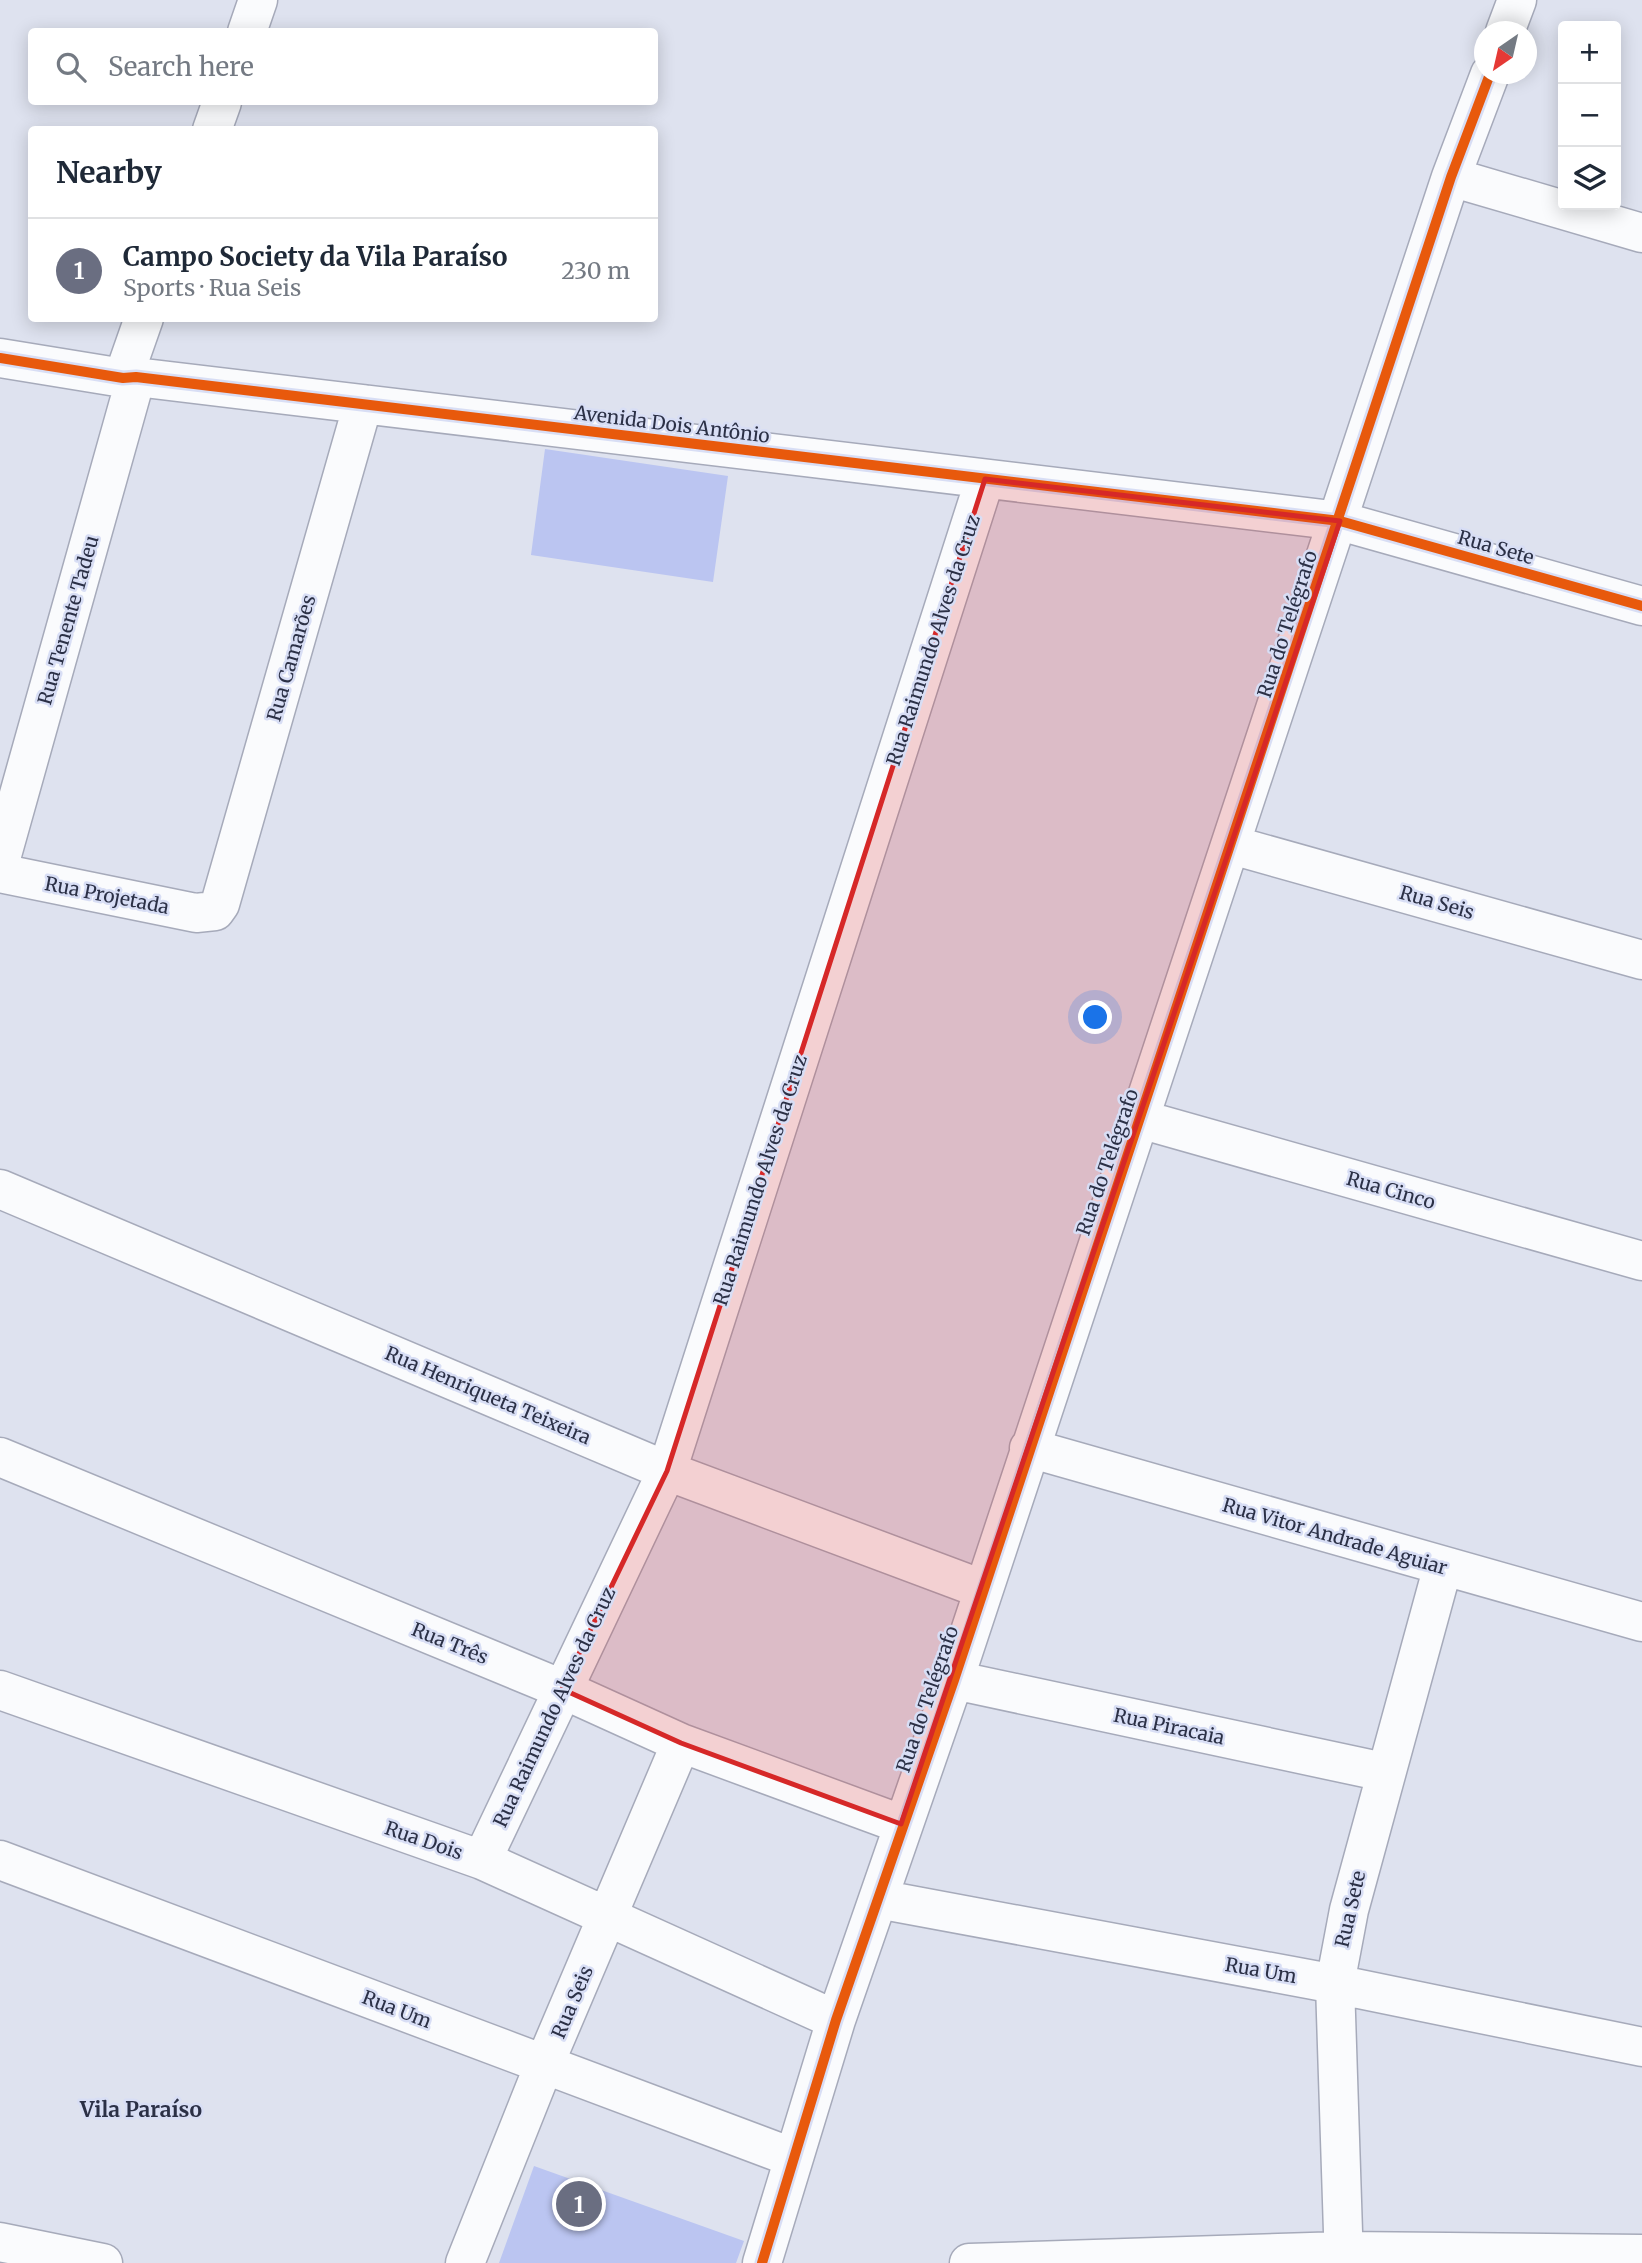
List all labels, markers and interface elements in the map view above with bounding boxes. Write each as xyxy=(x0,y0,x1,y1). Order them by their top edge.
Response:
north arrow xyxy=(1474,21,1537,84)
map controls xyxy=(1558,21,1621,210)
button: + xyxy=(1558,21,1621,84)
search box xyxy=(28,28,658,105)
icon: search xyxy=(52,48,90,86)
text: Search here xyxy=(108,50,254,83)
button: − xyxy=(1558,84,1621,147)
button: layers xyxy=(1558,147,1621,210)
text: Nearby xyxy=(56,153,162,191)
text: Campo Society da Vila Paraíso xyxy=(123,240,507,273)
text: 1 xyxy=(74,256,84,285)
text: 230 m xyxy=(561,256,630,285)
text: Sports · Rua Seis xyxy=(123,273,301,302)
street label: Avenida Dois Antônio xyxy=(572,400,771,448)
street label: Rua Raimundo Alves da Cruz xyxy=(881,512,985,768)
street label: Rua Sete xyxy=(1455,525,1537,569)
street label: Rua Tenente Tadeu xyxy=(32,533,104,707)
street label: Rua do Telégrafo xyxy=(1252,547,1322,701)
street label: Rua Camarões xyxy=(261,592,321,724)
street label: Rua Projetada xyxy=(43,871,171,919)
street label: Rua Seis xyxy=(1397,880,1477,924)
your location xyxy=(1078,1000,1112,1034)
street label: Rua Raimundo Alves da Cruz xyxy=(708,1052,812,1308)
street label: Rua do Telégrafo xyxy=(1071,1086,1143,1238)
street label: Rua Cinco xyxy=(1344,1166,1438,1214)
street label: Rua Henriqueta Teixeira xyxy=(382,1341,594,1449)
street label: Rua Vitor Andrade Aguiar xyxy=(1220,1492,1451,1580)
street label: Rua Raimundo Alves da Cruz xyxy=(488,1583,620,1831)
street label: Rua Três xyxy=(408,1617,492,1669)
street label: Rua do Telégrafo xyxy=(891,1623,963,1775)
street label: Rua Piracaia xyxy=(1111,1703,1227,1749)
street label: Rua Dois xyxy=(382,1816,466,1864)
street label: Rua Sete xyxy=(1330,1868,1370,1950)
street label: Rua Um xyxy=(1223,1952,1299,1988)
street label: Rua Seis xyxy=(546,1962,598,2042)
street label: Rua Um xyxy=(359,1985,435,2033)
district label: Vila Paraíso xyxy=(79,2096,202,2123)
pin: 1 xyxy=(556,2178,602,2230)

